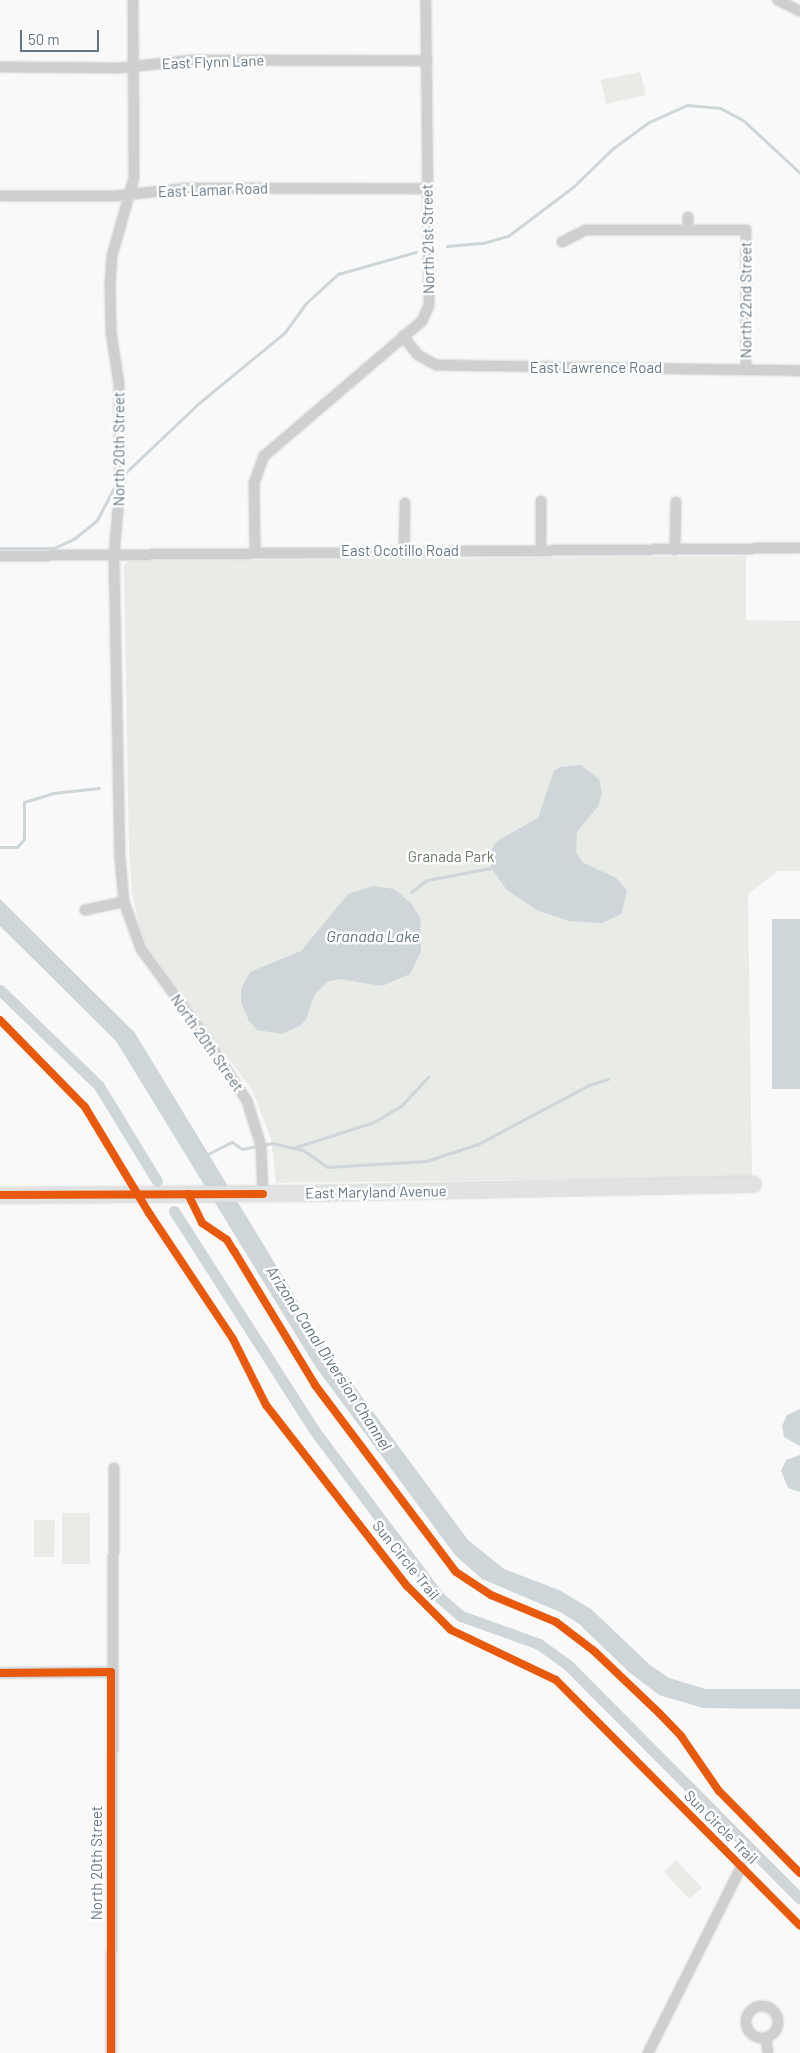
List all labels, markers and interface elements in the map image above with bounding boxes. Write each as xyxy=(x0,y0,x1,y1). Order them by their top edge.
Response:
scale bar xyxy=(22,20,101,52)
text: 50 m xyxy=(28,30,60,48)
street label: East Flynn Lane xyxy=(161,51,265,73)
street label: East Lamar Road xyxy=(158,179,268,201)
street label: North 21st Street xyxy=(418,184,438,294)
street label: North 22nd Street xyxy=(737,242,755,358)
street label: East Lawrence Road xyxy=(530,359,662,377)
street label: North 20th Street xyxy=(110,392,128,506)
street label: East Ocotillo Road xyxy=(341,542,459,560)
park label: Granada Park xyxy=(408,848,494,866)
water label: Granada Lake xyxy=(326,926,420,946)
street label: North 20th Street xyxy=(167,991,247,1095)
street label: East Maryland Avenue xyxy=(305,1182,447,1202)
water label: Arizona Canal Diversion Channel xyxy=(262,1262,396,1454)
street label: Sun Circle Trail xyxy=(369,1517,443,1603)
street label: Sun Circle Trail xyxy=(680,1786,762,1868)
street label: North 20th Street xyxy=(88,1806,106,1920)

